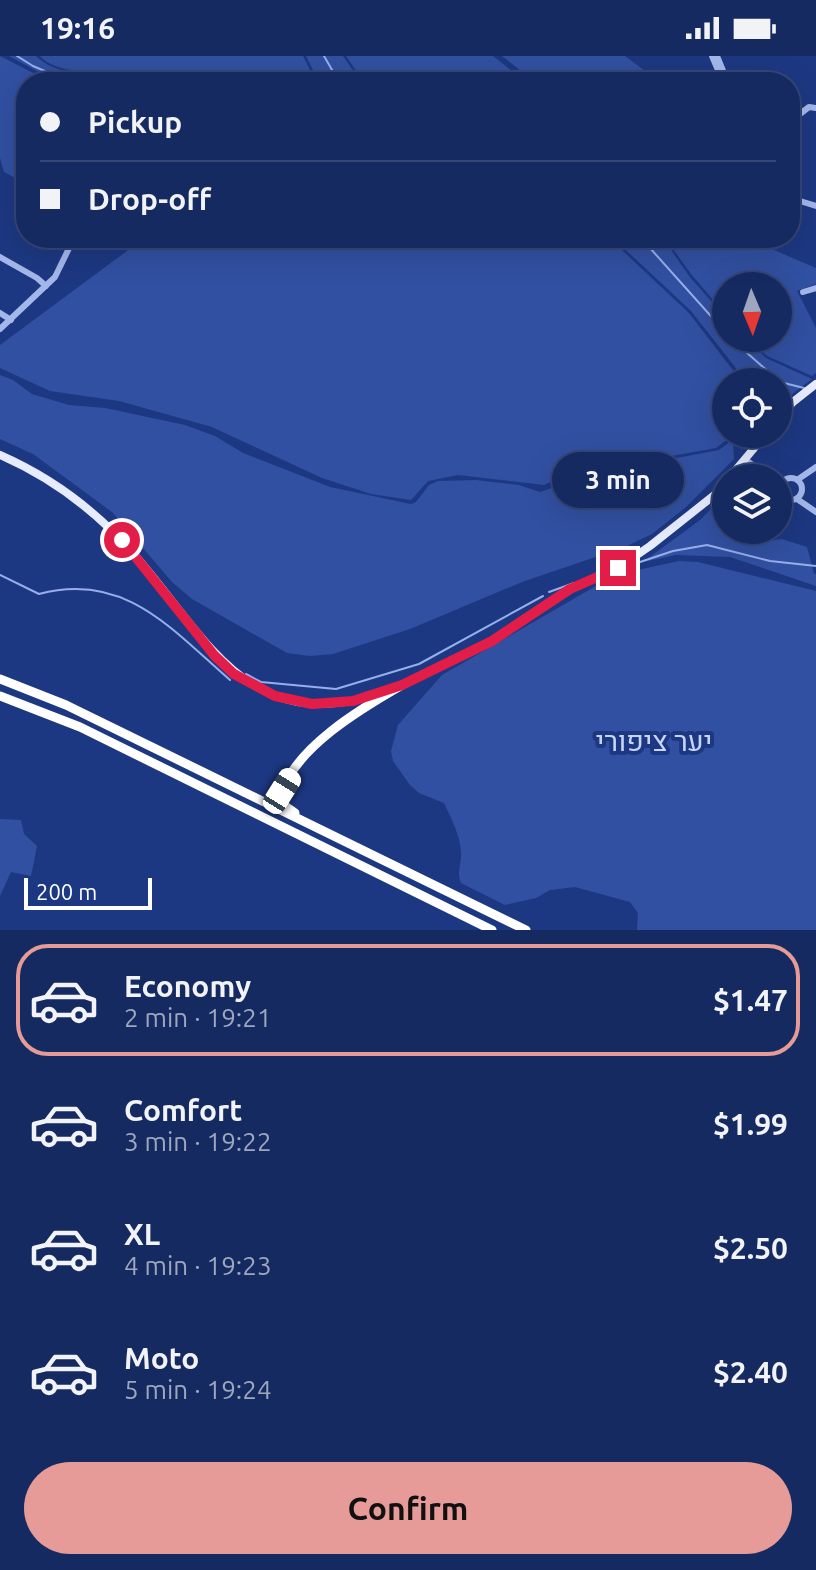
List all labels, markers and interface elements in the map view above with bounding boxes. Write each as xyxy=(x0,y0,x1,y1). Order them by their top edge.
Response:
text: 19:16 xyxy=(40,11,115,45)
text: Pickup xyxy=(88,105,182,139)
text: Drop-off xyxy=(88,182,211,216)
north arrow xyxy=(712,272,792,352)
map controls xyxy=(712,272,792,544)
button: locate xyxy=(712,368,792,448)
callout: 3 min xyxy=(552,452,684,508)
button: layers xyxy=(712,464,792,544)
text: 3 min xyxy=(585,465,651,494)
route start xyxy=(104,522,140,558)
route end xyxy=(600,550,636,586)
park label: יער ציפורי xyxy=(596,725,712,756)
car xyxy=(259,764,305,818)
scale bar xyxy=(24,874,152,910)
text: 200 m xyxy=(36,879,97,904)
icon: car xyxy=(28,964,100,1036)
text: Economy xyxy=(124,969,251,1003)
text: $1.47 xyxy=(713,983,788,1017)
text: 2 min · 19:21 xyxy=(124,1003,272,1032)
icon: car xyxy=(28,1088,100,1160)
text: Comfort xyxy=(124,1093,242,1127)
text: $1.99 xyxy=(713,1107,788,1141)
text: 3 min · 19:22 xyxy=(124,1127,272,1156)
icon: car xyxy=(28,1212,100,1284)
text: XL xyxy=(124,1217,160,1251)
text: $2.50 xyxy=(713,1231,788,1265)
text: 4 min · 19:23 xyxy=(124,1251,272,1280)
icon: car xyxy=(28,1336,100,1408)
text: Moto xyxy=(124,1341,199,1375)
text: $2.40 xyxy=(713,1355,788,1389)
text: 5 min · 19:24 xyxy=(124,1375,272,1404)
button: Confirm xyxy=(24,1462,792,1554)

